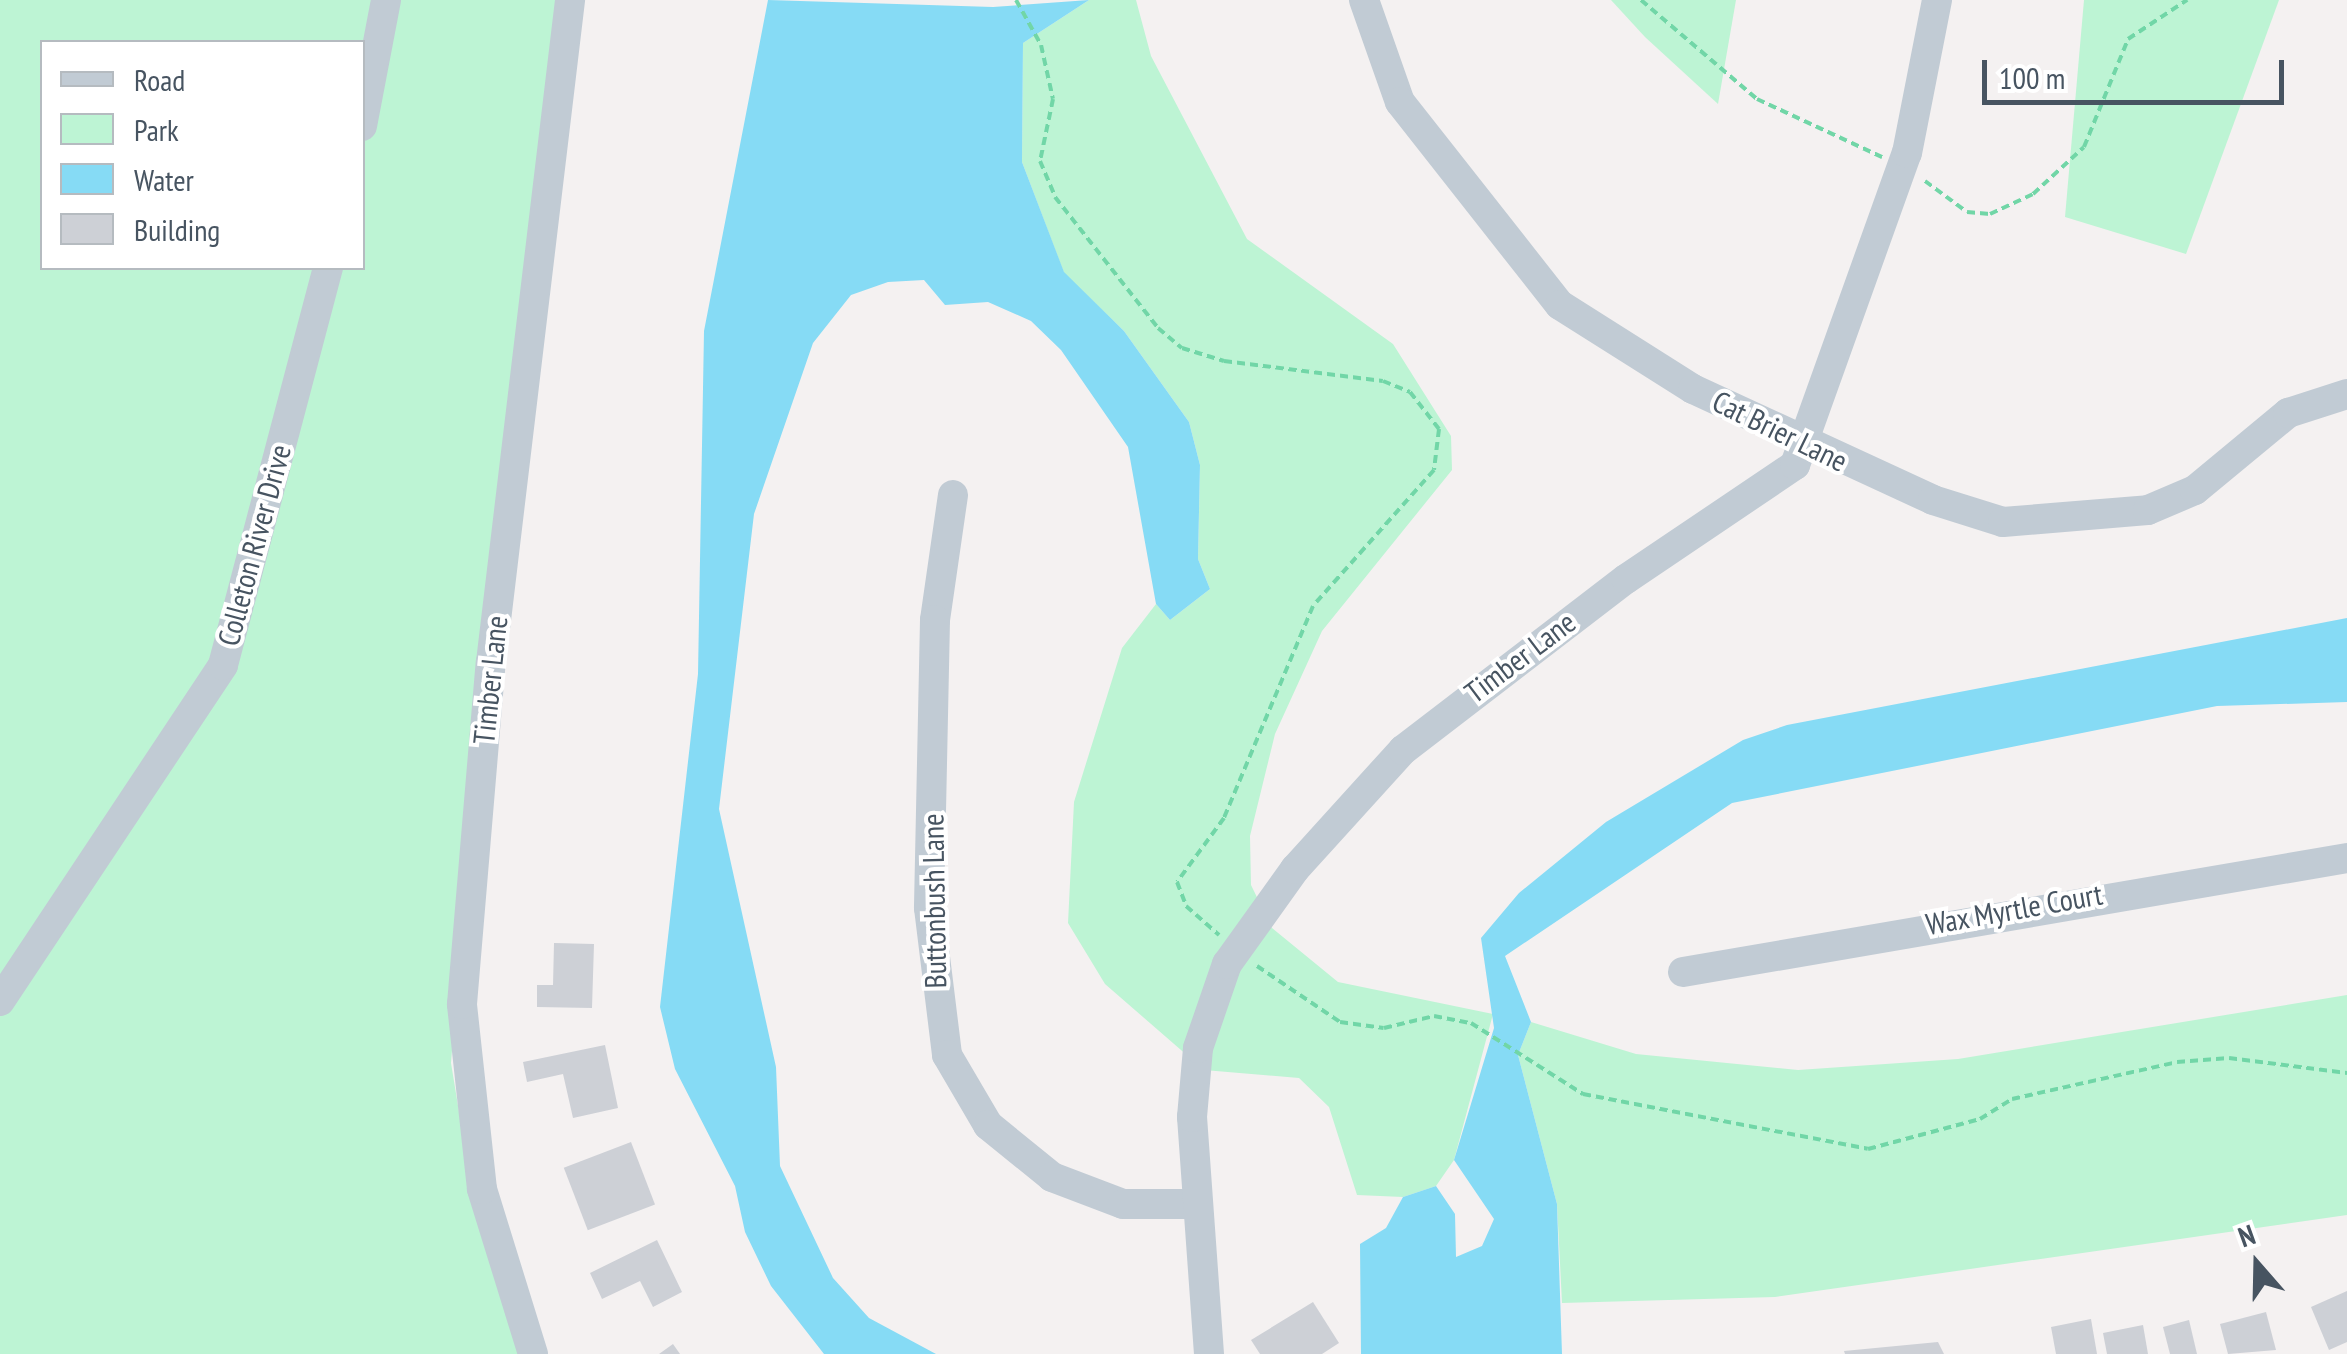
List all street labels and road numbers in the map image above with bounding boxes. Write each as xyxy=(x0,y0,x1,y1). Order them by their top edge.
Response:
street label: Cat Brier Lane xyxy=(1707,383,1853,479)
street label: Colleton River Drive xyxy=(210,440,298,650)
street label: Timber Lane xyxy=(1458,604,1582,710)
street label: Timber Lane xyxy=(465,614,515,746)
street label: Buttonbush Lane xyxy=(914,813,954,989)
street label: Wax Myrtle Court xyxy=(1923,876,2105,942)

